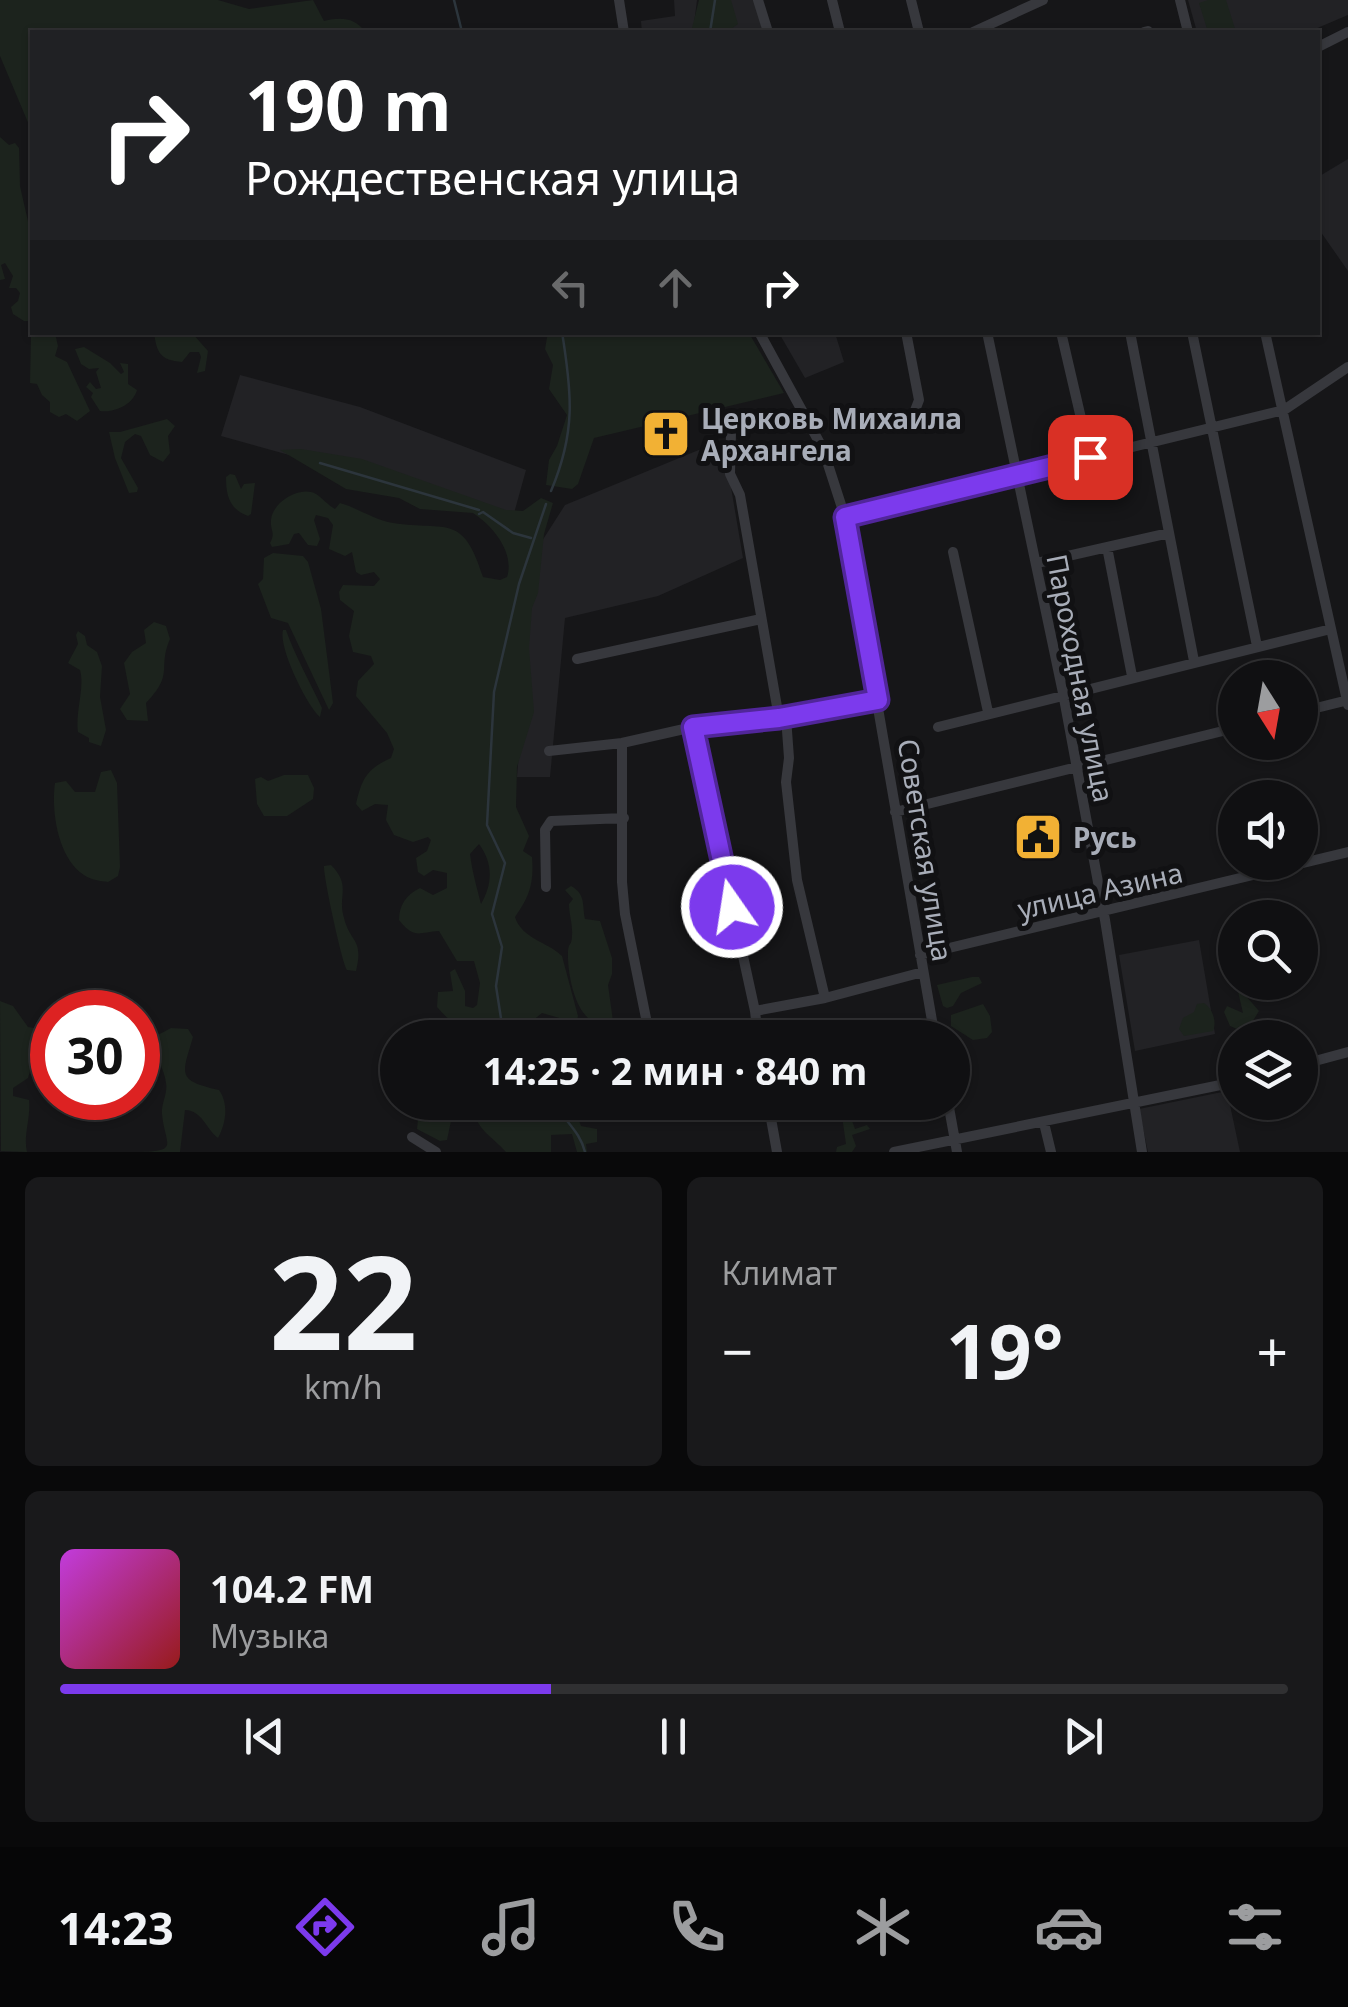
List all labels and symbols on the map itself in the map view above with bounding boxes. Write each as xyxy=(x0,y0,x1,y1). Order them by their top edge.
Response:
place label: Церковь Михаила Архангела xyxy=(701,399,962,469)
church icon: Церковь Михаила Архангела xyxy=(640,408,692,460)
pin xyxy=(1048,415,1133,500)
street label: Пароходная улица xyxy=(1038,551,1124,805)
north arrow xyxy=(1218,660,1318,760)
street label: Советская улица xyxy=(890,736,962,964)
public building icon: Русь xyxy=(1012,811,1064,863)
place label: Русь xyxy=(1073,818,1137,856)
street label: улица Азина xyxy=(1014,853,1186,927)
position arrow xyxy=(680,855,784,959)
speed limit sign: 30 xyxy=(30,990,160,1120)

